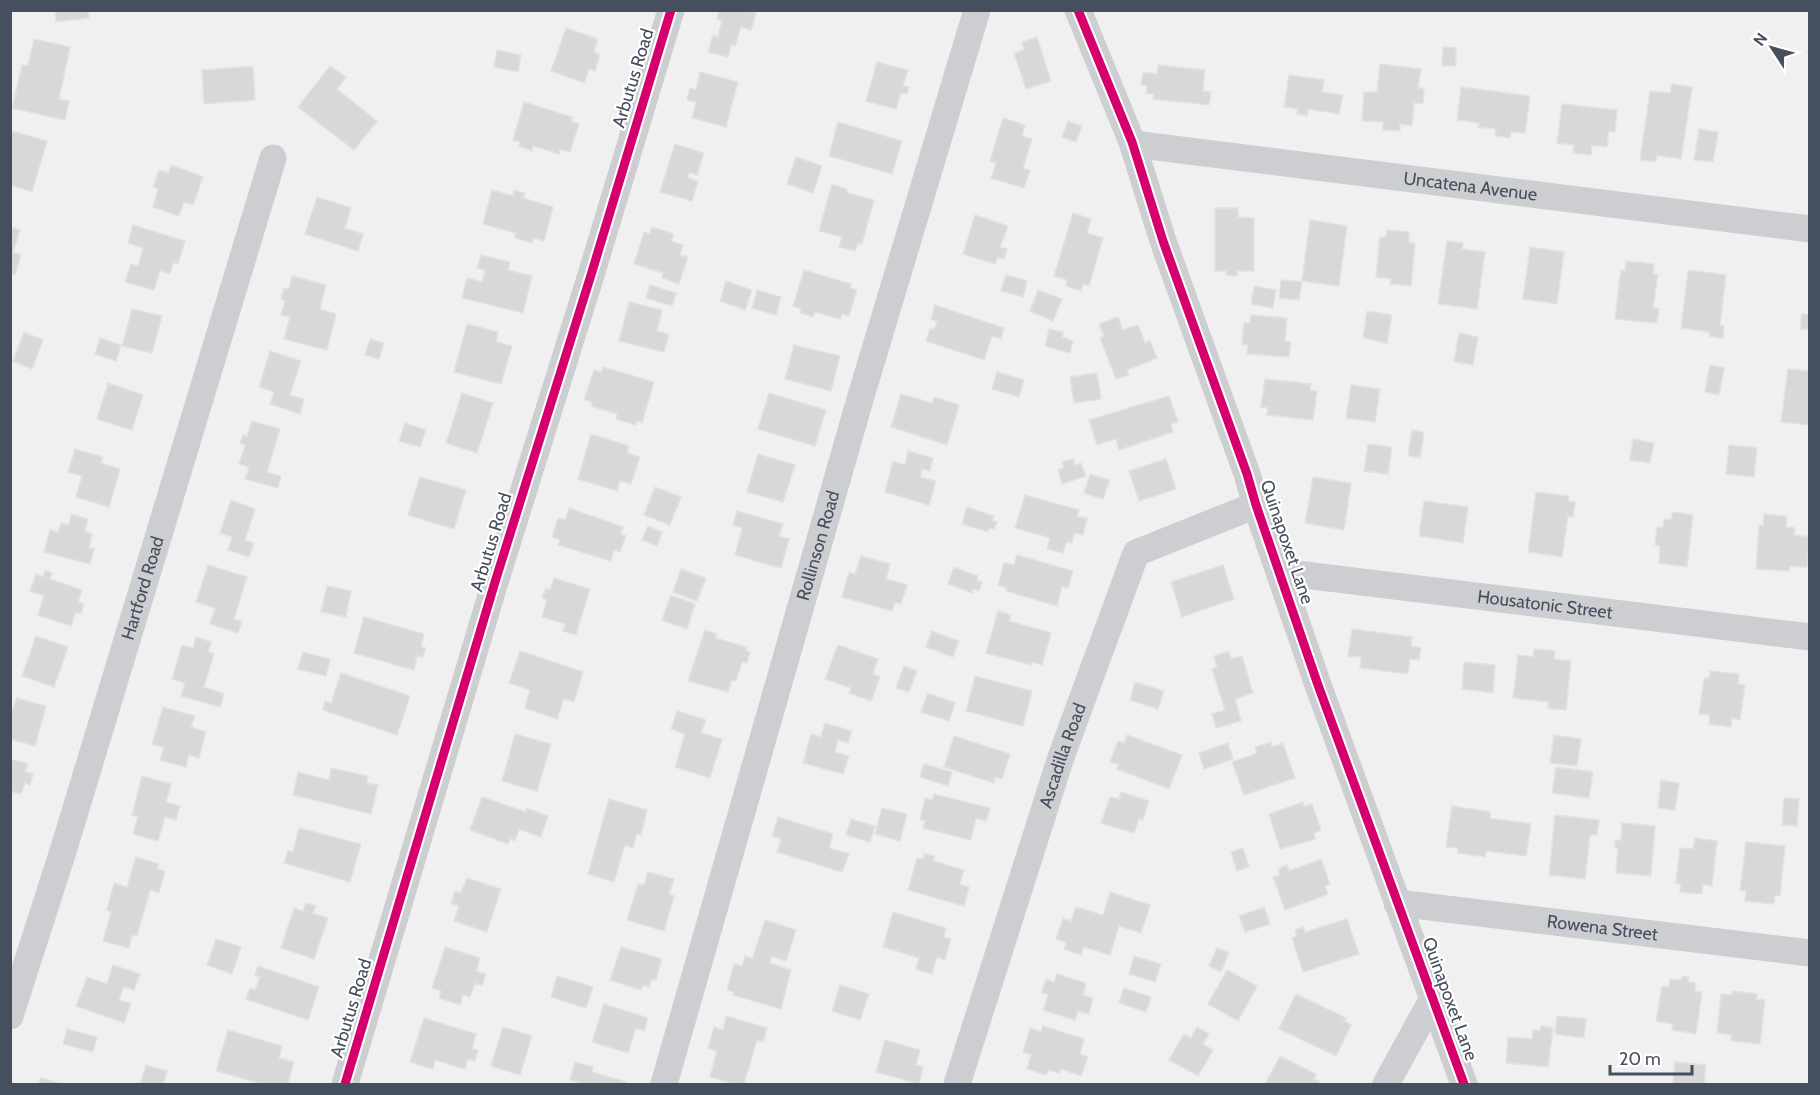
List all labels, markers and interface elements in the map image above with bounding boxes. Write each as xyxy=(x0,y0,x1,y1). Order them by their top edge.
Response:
north arrow xyxy=(1742,18,1802,78)
street label: Arbutus Road xyxy=(608,26,658,130)
text: N xyxy=(1749,29,1771,50)
street label: Uncatena Avenue xyxy=(1402,167,1538,206)
street label: Quinapoxet Lane xyxy=(1255,477,1319,607)
street label: Rollinson Road xyxy=(792,488,844,603)
street label: Arbutus Road xyxy=(466,490,516,594)
street label: Hartford Road xyxy=(117,534,169,643)
street label: Housatonic Street xyxy=(1476,585,1614,624)
street label: Ascadilla Road xyxy=(1034,700,1091,811)
street label: Rowena Street xyxy=(1546,910,1659,946)
street label: Quinapoxet Lane xyxy=(1417,934,1483,1064)
street label: Arbutus Road xyxy=(326,956,376,1060)
scale bar xyxy=(1610,1038,1692,1076)
text: 20 m xyxy=(1619,1048,1661,1070)

